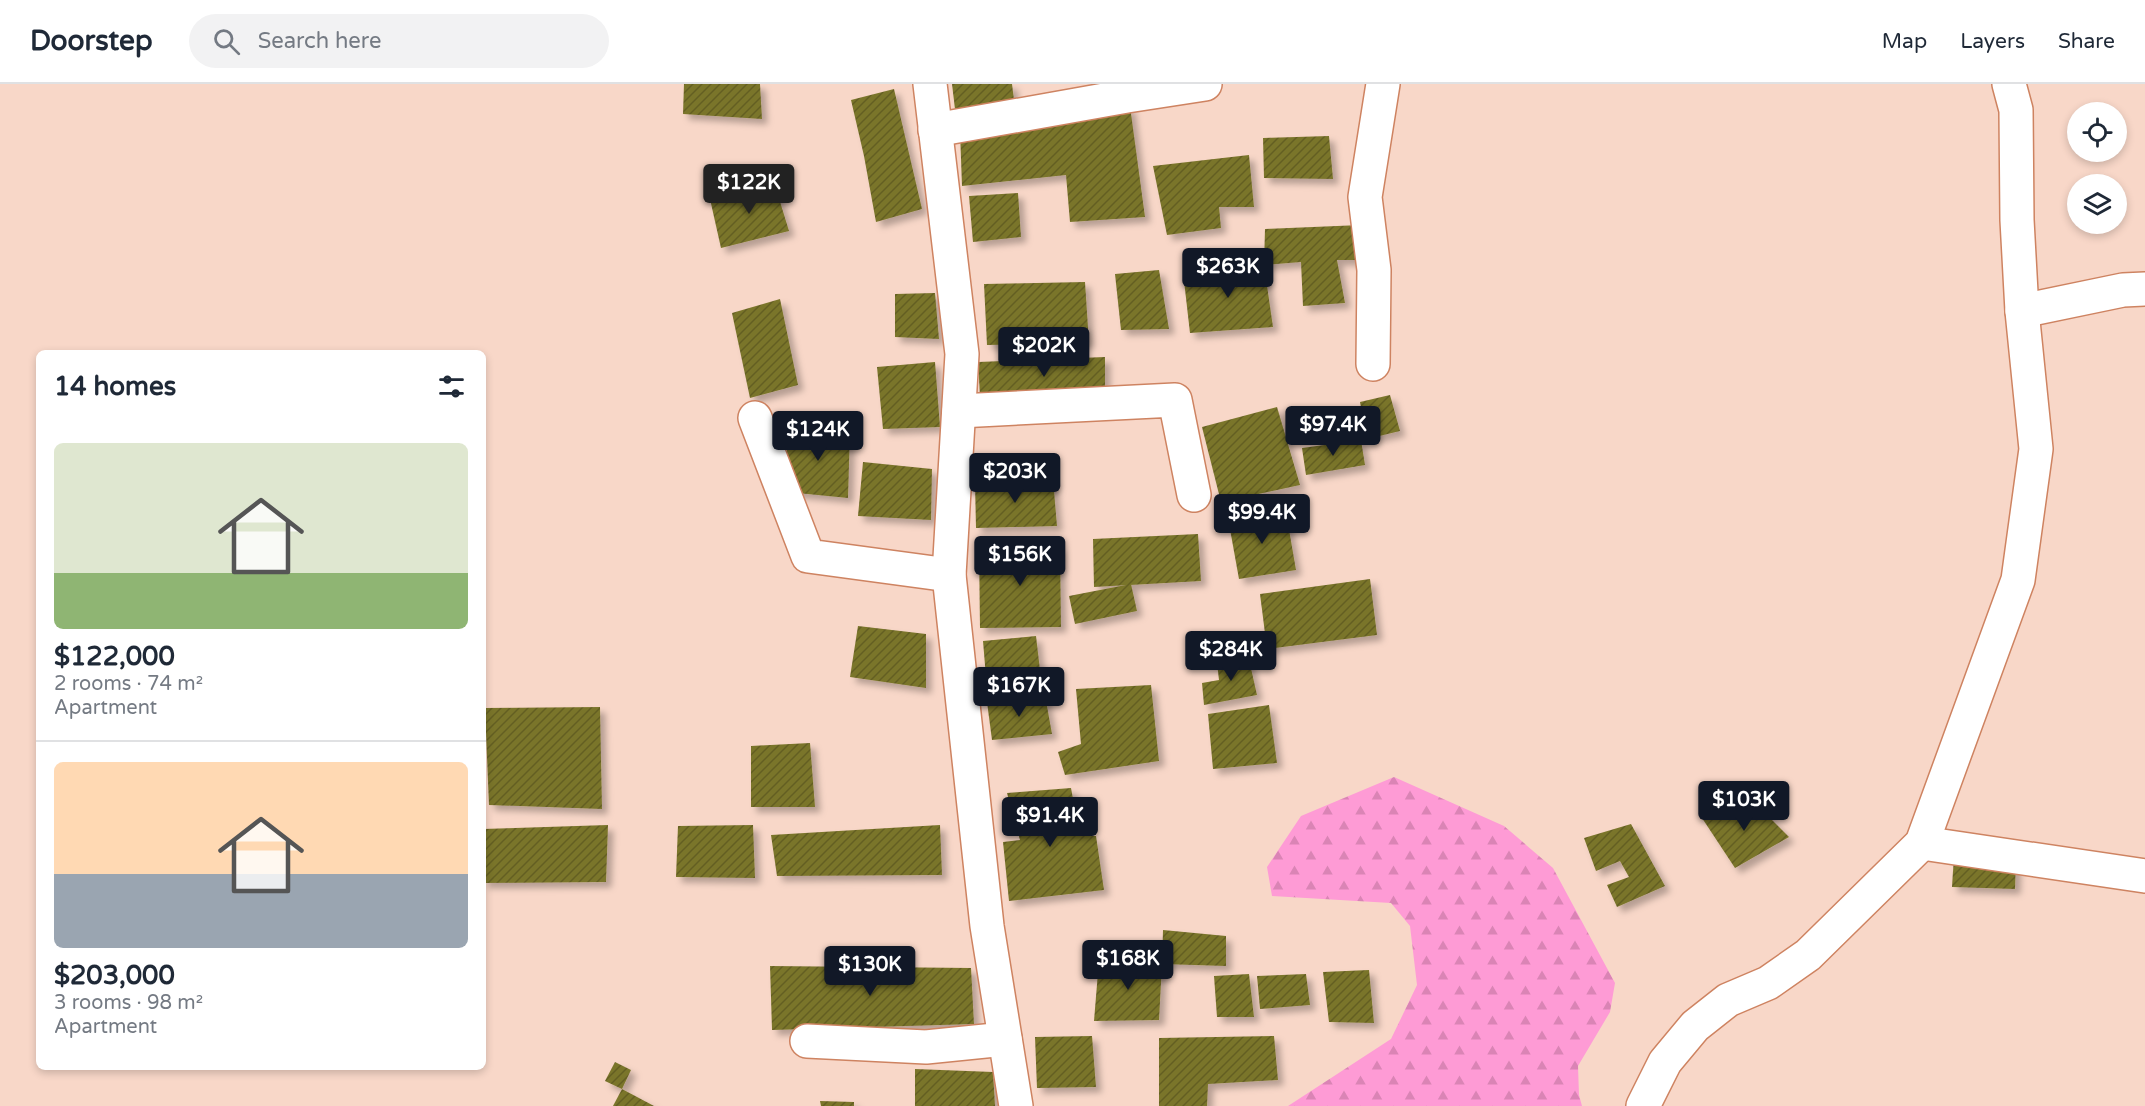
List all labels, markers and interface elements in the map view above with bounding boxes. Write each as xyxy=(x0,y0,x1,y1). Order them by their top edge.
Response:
search box xyxy=(189,14,609,68)
text: Doorstep xyxy=(30,24,153,58)
icon: search xyxy=(210,25,243,58)
text: Search here xyxy=(258,28,381,54)
text: Map xyxy=(1882,29,1927,54)
text: Layers xyxy=(1960,29,2025,54)
text: Share xyxy=(2058,29,2115,54)
map controls xyxy=(2067,102,2127,234)
button: locate xyxy=(2067,102,2127,162)
pin: $122K xyxy=(707,164,791,215)
text: $122K xyxy=(717,171,781,195)
button: layers xyxy=(2067,174,2127,234)
pin: $263K xyxy=(1186,248,1270,299)
text: $263K xyxy=(1196,255,1260,279)
pin: $202K xyxy=(1002,327,1086,378)
text: $202K xyxy=(1012,334,1076,358)
icon: filters xyxy=(435,370,468,403)
text: 14 homes xyxy=(54,371,176,402)
pin: $97.4K xyxy=(1284,406,1382,457)
pin: $124K xyxy=(776,411,860,462)
text: $97.4K xyxy=(1299,413,1367,437)
text: $124K xyxy=(786,418,850,442)
pin: $203K xyxy=(973,453,1057,504)
text: $203K xyxy=(983,460,1047,484)
icon: home xyxy=(207,482,315,590)
pin: $99.4K xyxy=(1213,494,1311,545)
text: $99.4K xyxy=(1228,501,1296,525)
pin: $156K xyxy=(978,536,1062,587)
text: $156K xyxy=(988,543,1052,567)
pin: $284K xyxy=(1189,631,1273,682)
text: $284K xyxy=(1199,638,1263,662)
text: $122,000 xyxy=(54,641,175,672)
pin: $167K xyxy=(977,667,1061,718)
text: 2 rooms · 74 m² xyxy=(54,672,203,696)
text: $167K xyxy=(987,674,1051,698)
text: Apartment xyxy=(54,696,157,720)
pin: $103K xyxy=(1702,781,1786,832)
text: $103K xyxy=(1712,788,1776,812)
pin: $91.4K xyxy=(1001,797,1099,848)
icon: home xyxy=(207,801,315,909)
text: $91.4K xyxy=(1016,804,1084,828)
pin: $168K xyxy=(1086,940,1170,991)
pin: $130K xyxy=(828,946,912,997)
text: $168K xyxy=(1096,947,1160,971)
text: $130K xyxy=(838,953,902,977)
text: $203,000 xyxy=(54,960,175,991)
text: 3 rooms · 98 m² xyxy=(54,991,203,1015)
text: Apartment xyxy=(54,1015,157,1039)

